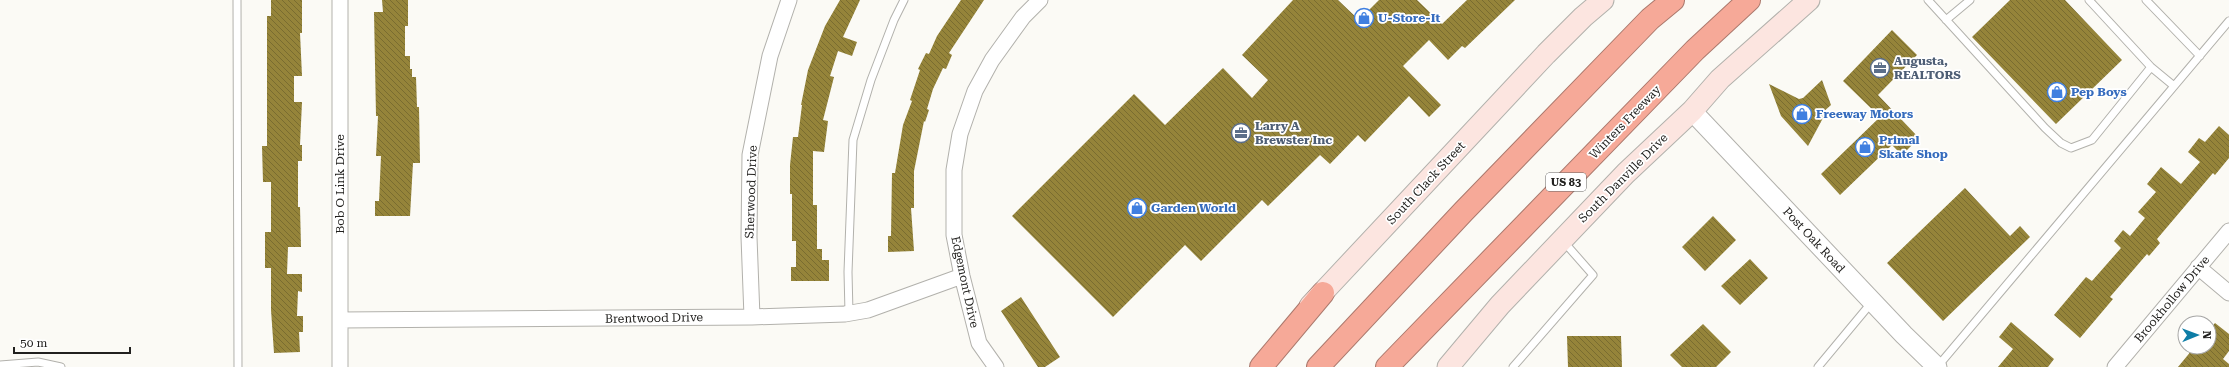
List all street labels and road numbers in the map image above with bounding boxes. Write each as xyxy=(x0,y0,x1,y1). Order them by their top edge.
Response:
street label: Winters Freeway xyxy=(1586,82,1664,162)
street label: South Danville Drive xyxy=(1576,130,1671,225)
street label: Bob O Link Drive xyxy=(333,134,347,234)
street label: South Clack Street xyxy=(1384,138,1468,227)
street label: Sherwood Drive xyxy=(742,145,760,239)
road number: US 83 xyxy=(1546,173,1586,191)
street label: Post Oak Road xyxy=(1780,204,1848,276)
street label: Edgemont Drive xyxy=(948,235,982,330)
street label: Brookhollow Drive xyxy=(2132,252,2213,345)
street label: Brentwood Drive xyxy=(605,310,704,326)

